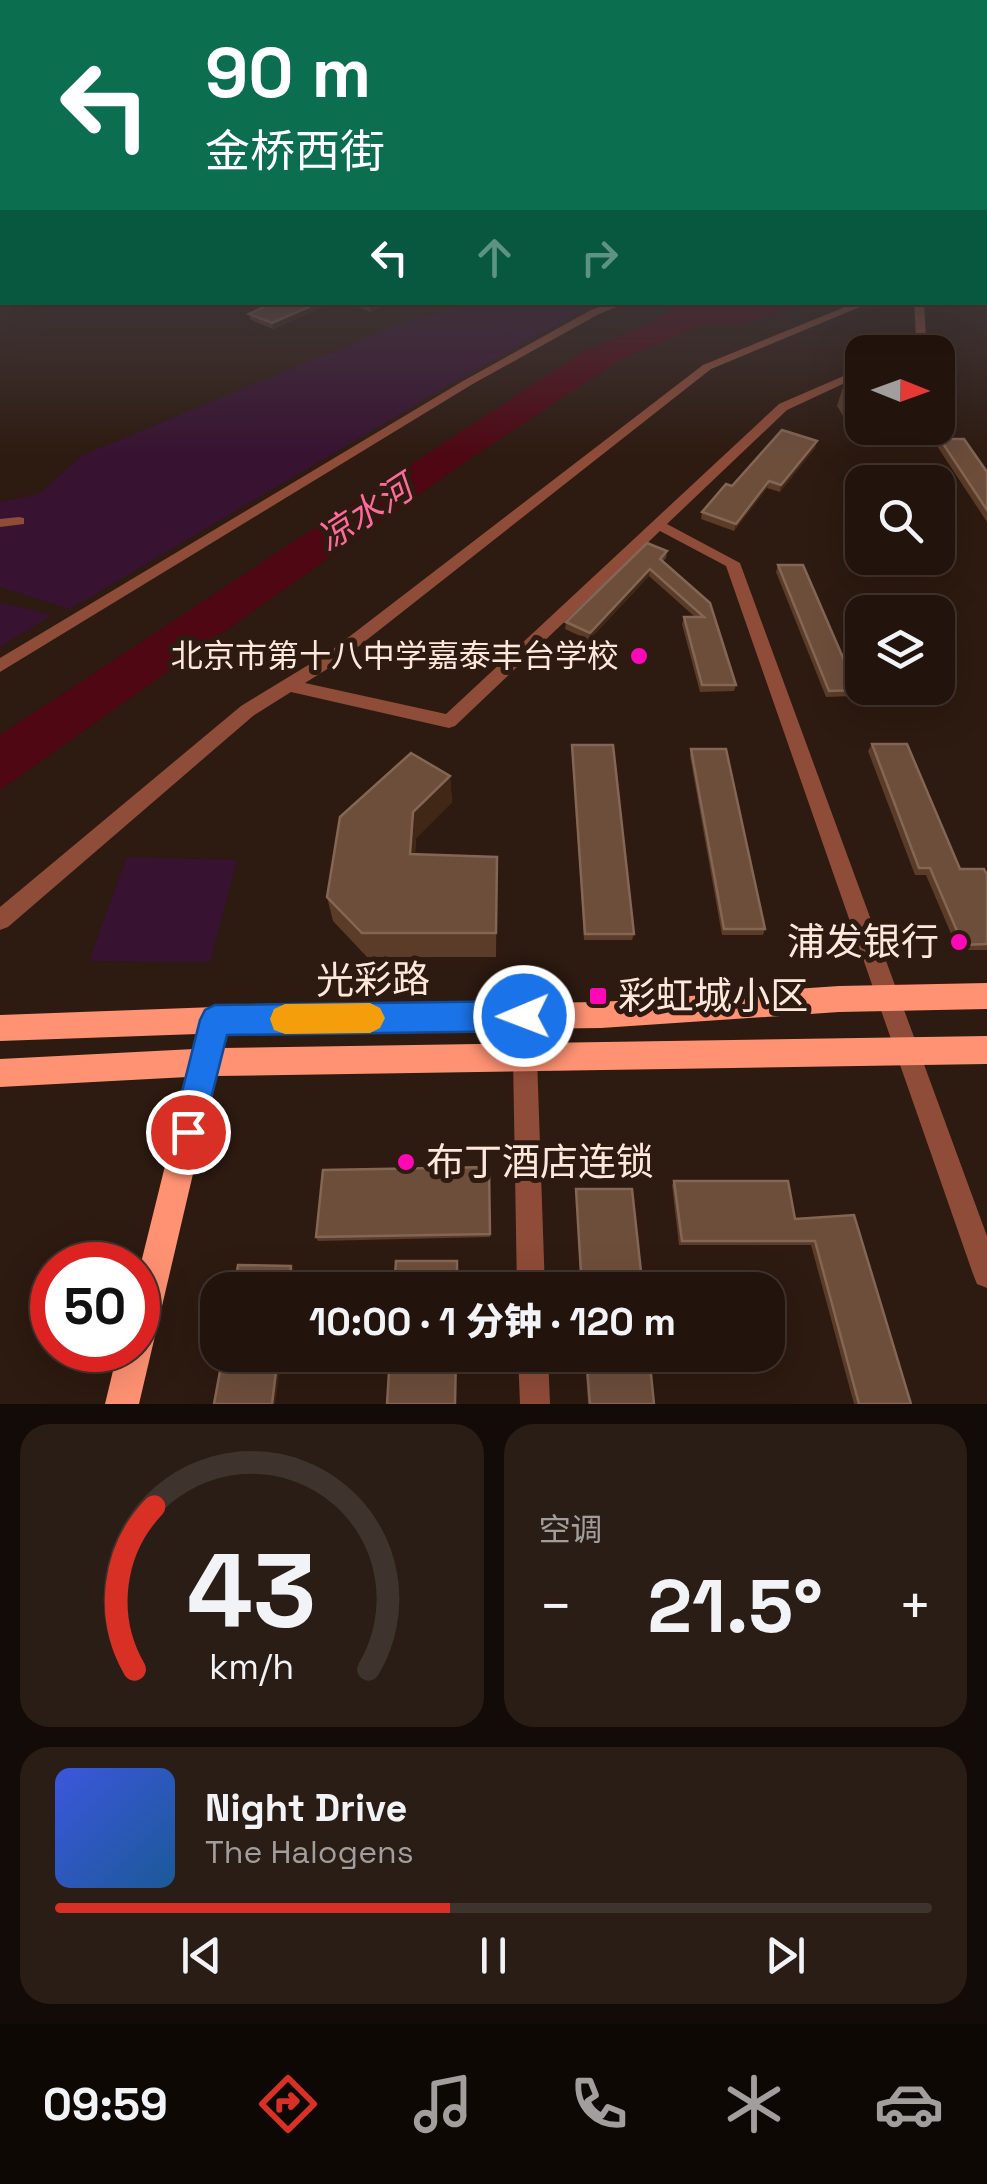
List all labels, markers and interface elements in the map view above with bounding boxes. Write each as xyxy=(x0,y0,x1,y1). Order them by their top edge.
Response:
text: 90 m xyxy=(205,28,371,117)
icon: left xyxy=(40,40,170,170)
text: 金桥西街 xyxy=(205,123,385,180)
icon: left xyxy=(362,230,417,285)
icon: ahead xyxy=(467,230,522,285)
icon: right xyxy=(572,230,627,285)
north arrow xyxy=(845,335,955,445)
map controls xyxy=(845,335,955,705)
water label: 凉水河 xyxy=(309,463,426,560)
button: search xyxy=(845,465,955,575)
button: layers xyxy=(845,595,955,705)
place label: 北京市第十八中学嘉泰丰台学校 xyxy=(171,636,619,676)
marker: 北京市第十八中学嘉泰丰台学校 xyxy=(628,645,650,667)
place label: 浦发银行 xyxy=(787,918,939,966)
marker: 浦发银行 xyxy=(948,931,970,953)
street label: 光彩路 xyxy=(316,955,430,1005)
position arrow xyxy=(472,964,576,1068)
place label: 彩虹城小区 xyxy=(618,972,808,1020)
marker: 彩虹城小区 xyxy=(587,985,609,1007)
pin xyxy=(146,1090,231,1175)
icon: arrive xyxy=(161,1105,216,1160)
place label: 布丁酒店连锁 xyxy=(426,1138,654,1186)
marker: 布丁酒店连锁 xyxy=(395,1151,417,1173)
speed limit sign: 50 xyxy=(30,1242,160,1372)
text: 10:00 · 1 分钟 · 120 m xyxy=(309,1298,676,1346)
text: 空调 xyxy=(539,1510,603,1550)
text: 43 xyxy=(187,1525,316,1657)
text: 21.5° xyxy=(648,1558,823,1654)
text: − xyxy=(539,1571,573,1641)
text: + xyxy=(898,1571,932,1641)
text: km/h xyxy=(209,1644,294,1689)
text: Night Drive xyxy=(205,1784,407,1832)
text: The Halogens xyxy=(205,1832,414,1872)
icon: previous xyxy=(174,1928,229,1983)
icon: pause xyxy=(466,1928,521,1983)
icon: next xyxy=(758,1928,813,1983)
icon: directions xyxy=(253,2069,323,2139)
icon: music xyxy=(408,2069,478,2139)
icon: phone xyxy=(564,2069,634,2139)
icon: climate xyxy=(719,2069,789,2139)
icon: car xyxy=(874,2069,944,2139)
text: 09:59 xyxy=(43,2076,168,2133)

